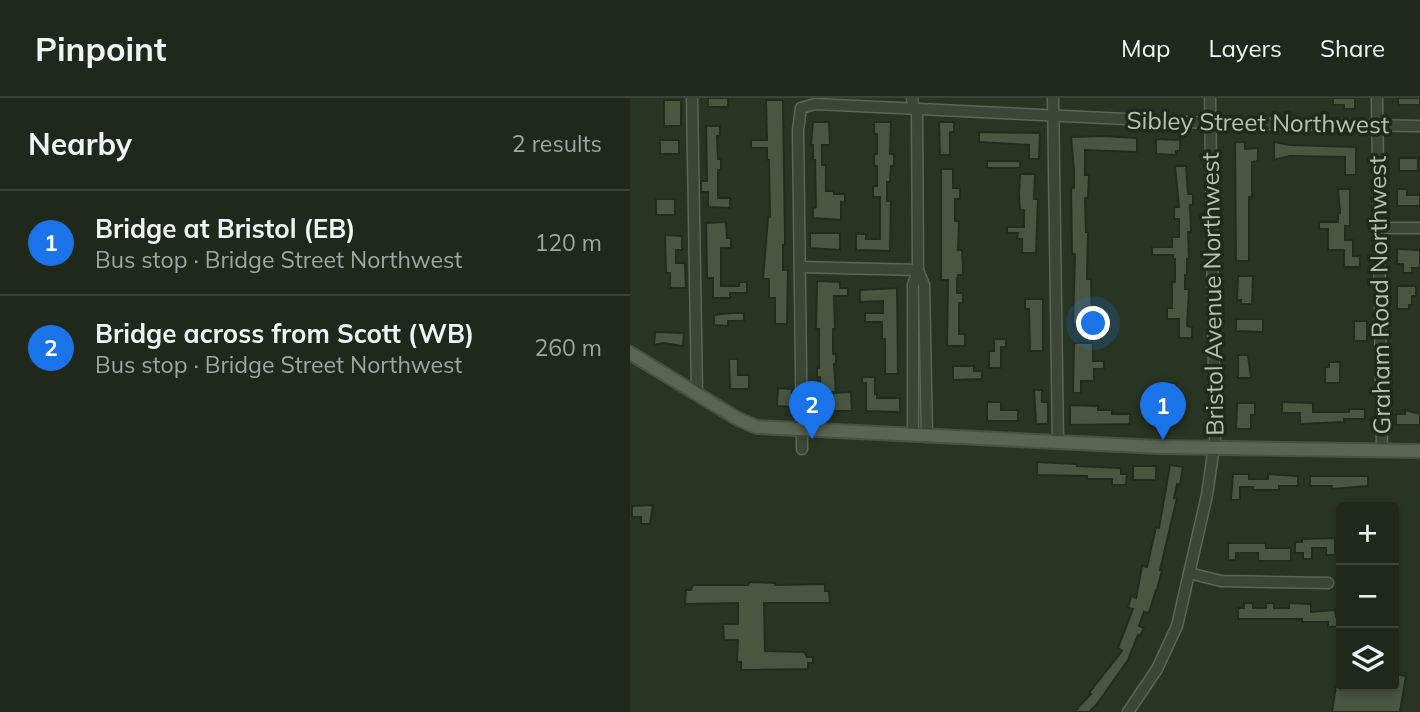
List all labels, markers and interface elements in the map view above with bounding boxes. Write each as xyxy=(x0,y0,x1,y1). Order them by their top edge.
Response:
text: Pinpoint xyxy=(35,28,167,69)
text: Map xyxy=(1121,33,1170,63)
text: Layers xyxy=(1208,33,1282,63)
text: Share xyxy=(1320,33,1385,63)
street label: Sibley Street Northwest xyxy=(1126,105,1390,139)
text: Nearby xyxy=(28,125,132,163)
text: 2 results xyxy=(512,129,602,158)
street label: Bristol Avenue Northwest xyxy=(1195,152,1229,436)
street label: Graham Road Northwest xyxy=(1362,155,1396,435)
text: Bridge at Bristol (EB) xyxy=(95,212,356,245)
text: 1 xyxy=(44,228,58,257)
text: 120 m xyxy=(534,228,602,257)
text: Bus stop · Bridge Street Northwest xyxy=(95,245,462,274)
your location xyxy=(1076,306,1110,340)
text: Bridge across from Scott (WB) xyxy=(95,317,474,350)
text: 2 xyxy=(44,333,58,362)
text: 260 m xyxy=(534,333,602,362)
text: Bus stop · Bridge Street Northwest xyxy=(95,350,462,379)
pin: 2 xyxy=(789,381,835,439)
pin: 1 xyxy=(1140,382,1186,440)
map controls xyxy=(1336,502,1399,691)
button: + xyxy=(1336,502,1399,565)
button: − xyxy=(1336,565,1399,628)
button: layers xyxy=(1336,628,1399,691)

